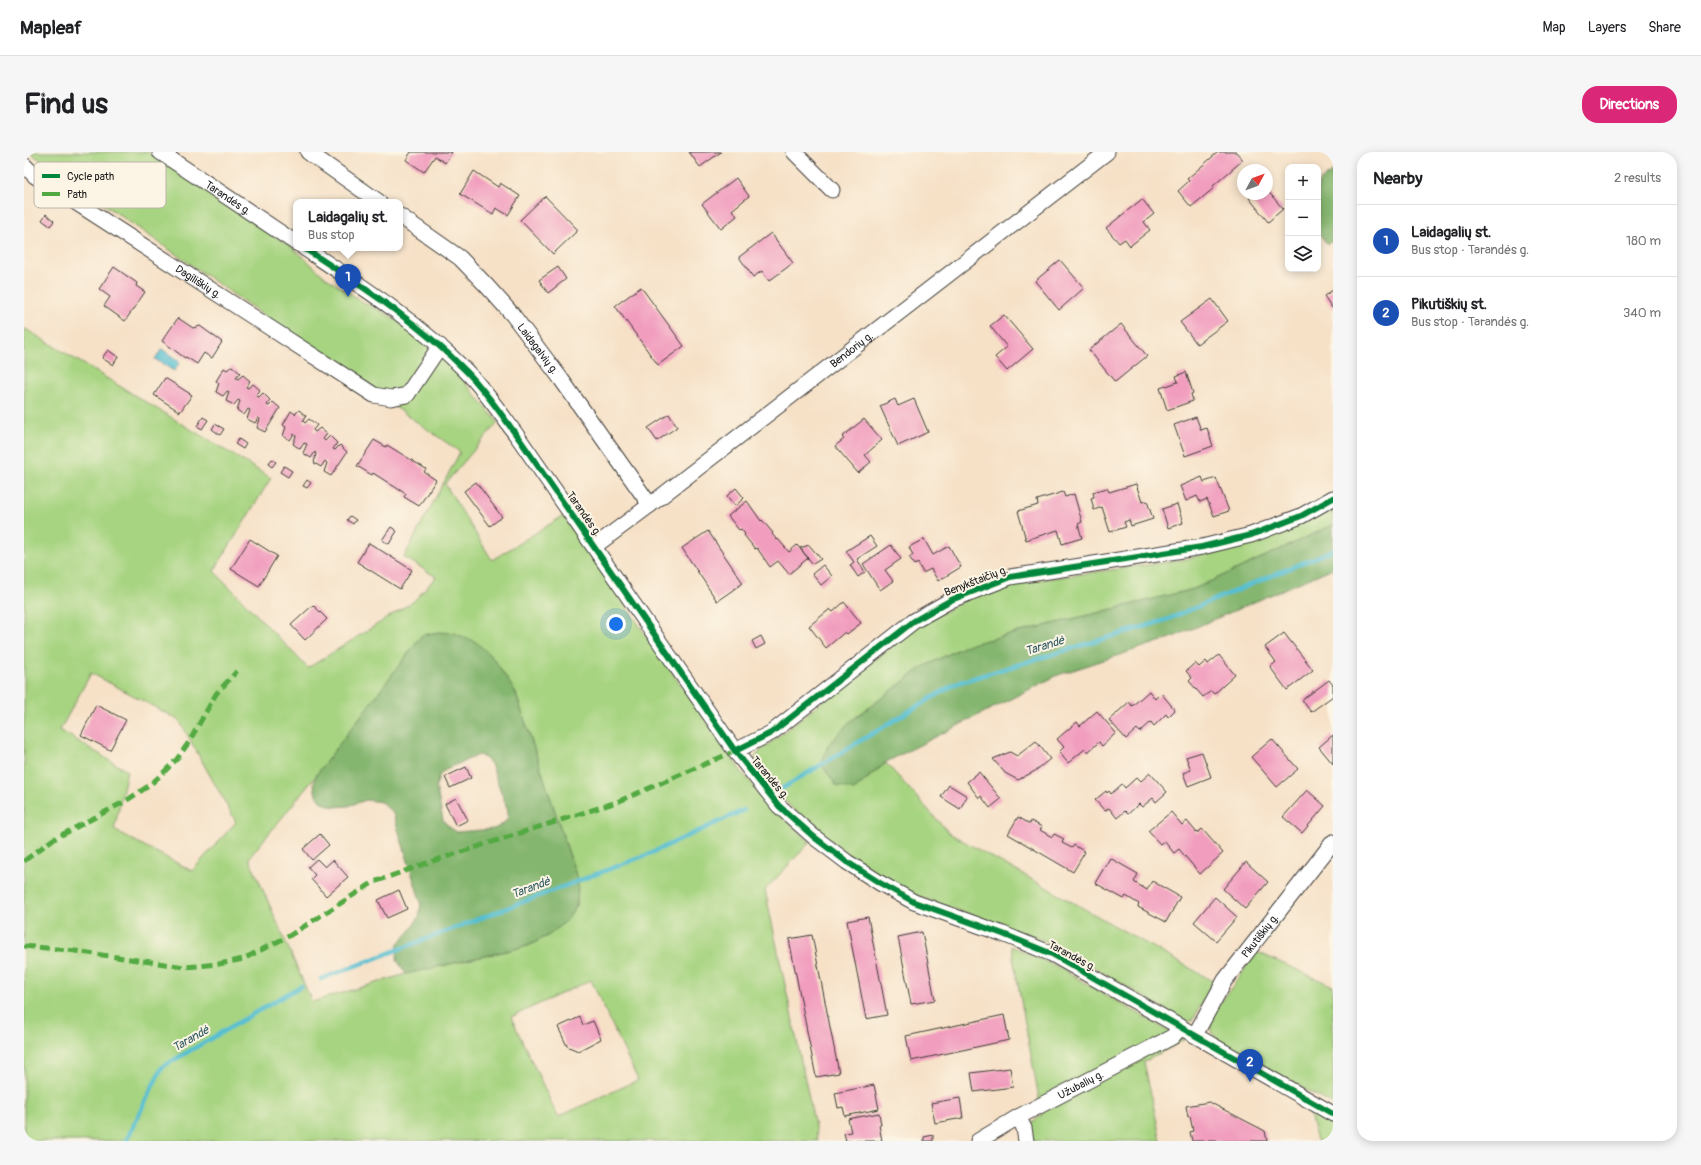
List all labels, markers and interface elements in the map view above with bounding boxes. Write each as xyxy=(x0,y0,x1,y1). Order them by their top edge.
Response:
text: Mapleaf xyxy=(20,16,82,40)
text: Map xyxy=(1543,19,1566,36)
text: Layers xyxy=(1588,19,1626,36)
text: Share xyxy=(1648,19,1681,36)
button: Directions xyxy=(1582,86,1677,123)
text: Find us xyxy=(24,87,108,122)
legend xyxy=(34,162,166,208)
north arrow xyxy=(1237,164,1273,200)
map controls xyxy=(1285,164,1321,272)
button: + xyxy=(1285,164,1321,200)
text: Nearby xyxy=(1373,168,1422,189)
text: Cycle path xyxy=(67,170,114,183)
text: 2 results xyxy=(1614,170,1661,186)
street label: Tarandės g. xyxy=(203,178,253,217)
text: Path xyxy=(67,188,87,201)
popup xyxy=(293,199,403,251)
button: − xyxy=(1285,200,1321,236)
text: Laidagalių st. xyxy=(308,208,388,227)
text: Laidagalių st. xyxy=(1411,223,1491,242)
text: Bus stop xyxy=(308,227,355,243)
text: 1 xyxy=(1383,233,1389,249)
text: 180 m xyxy=(1626,233,1661,249)
button: layers xyxy=(1285,236,1321,272)
text: Bus stop · Tarandės g. xyxy=(1411,242,1529,258)
street label: Dagiliškių g. xyxy=(173,262,224,301)
pin: 1 xyxy=(335,264,361,297)
text: Pikutiškių st. xyxy=(1411,295,1487,314)
text: 2 xyxy=(1382,305,1390,321)
text: 340 m xyxy=(1623,305,1661,321)
text: Bus stop · Tarandės g. xyxy=(1411,314,1529,330)
street label: Laidagalvių g. xyxy=(515,321,561,377)
street label: Bendorių g. xyxy=(827,329,875,370)
street label: Tarandės g. xyxy=(564,489,604,539)
street label: Benykštaičių g. xyxy=(942,563,1010,599)
your location xyxy=(606,614,626,634)
water label: Tarandė xyxy=(1024,633,1067,659)
street label: Tarandės g. xyxy=(748,754,792,802)
water label: Tarandė xyxy=(510,874,553,902)
street label: Pikutiškių g. xyxy=(1239,911,1281,960)
street label: Tarandės g. xyxy=(1046,938,1098,974)
water label: Tarandė xyxy=(170,1022,213,1056)
pin: 2 xyxy=(1237,1049,1263,1082)
street label: Užubalių g. xyxy=(1055,1067,1106,1102)

